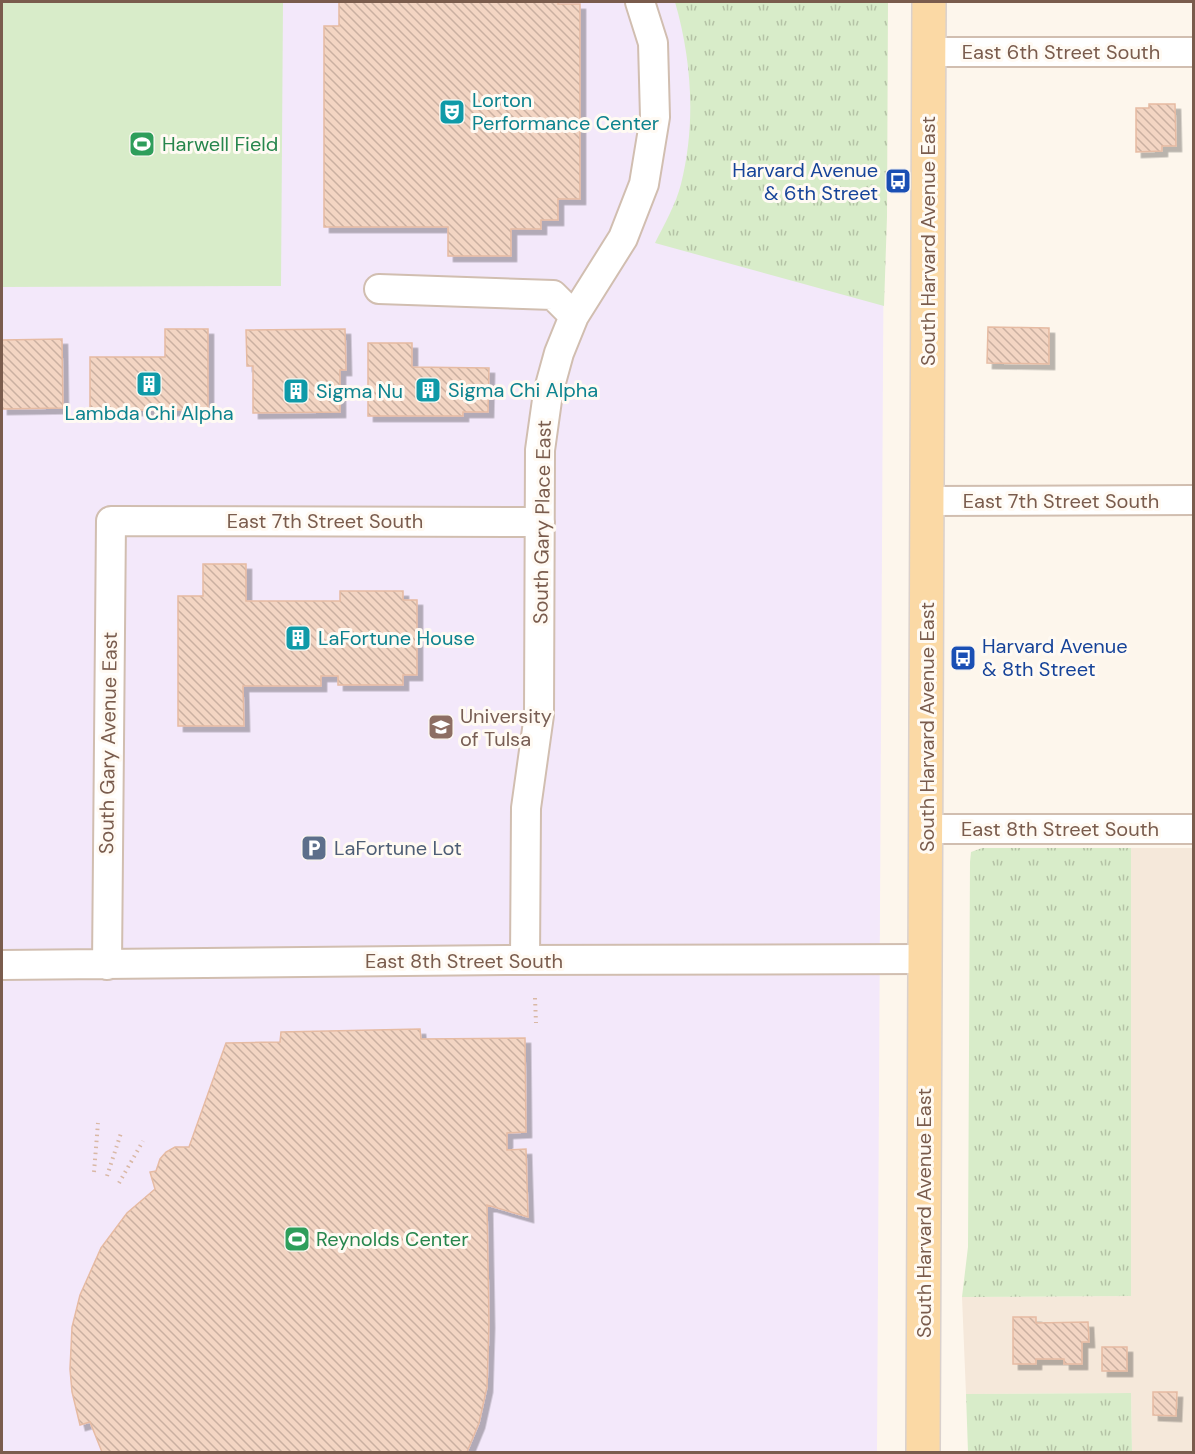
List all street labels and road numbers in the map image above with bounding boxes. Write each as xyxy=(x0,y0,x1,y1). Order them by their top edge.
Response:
street label: East 6th Street South xyxy=(962,39,1160,65)
street label: South Harvard Avenue East xyxy=(915,116,941,366)
street label: South Gary Place East xyxy=(527,420,557,624)
street label: East 7th Street South xyxy=(963,488,1159,514)
street label: East 7th Street South xyxy=(227,508,423,534)
street label: South Harvard Avenue East xyxy=(914,602,940,852)
street label: South Gary Avenue East xyxy=(93,631,123,854)
street label: East 8th Street South xyxy=(961,816,1159,842)
street label: East 8th Street South xyxy=(365,948,563,974)
street label: South Harvard Avenue East xyxy=(911,1088,937,1338)

